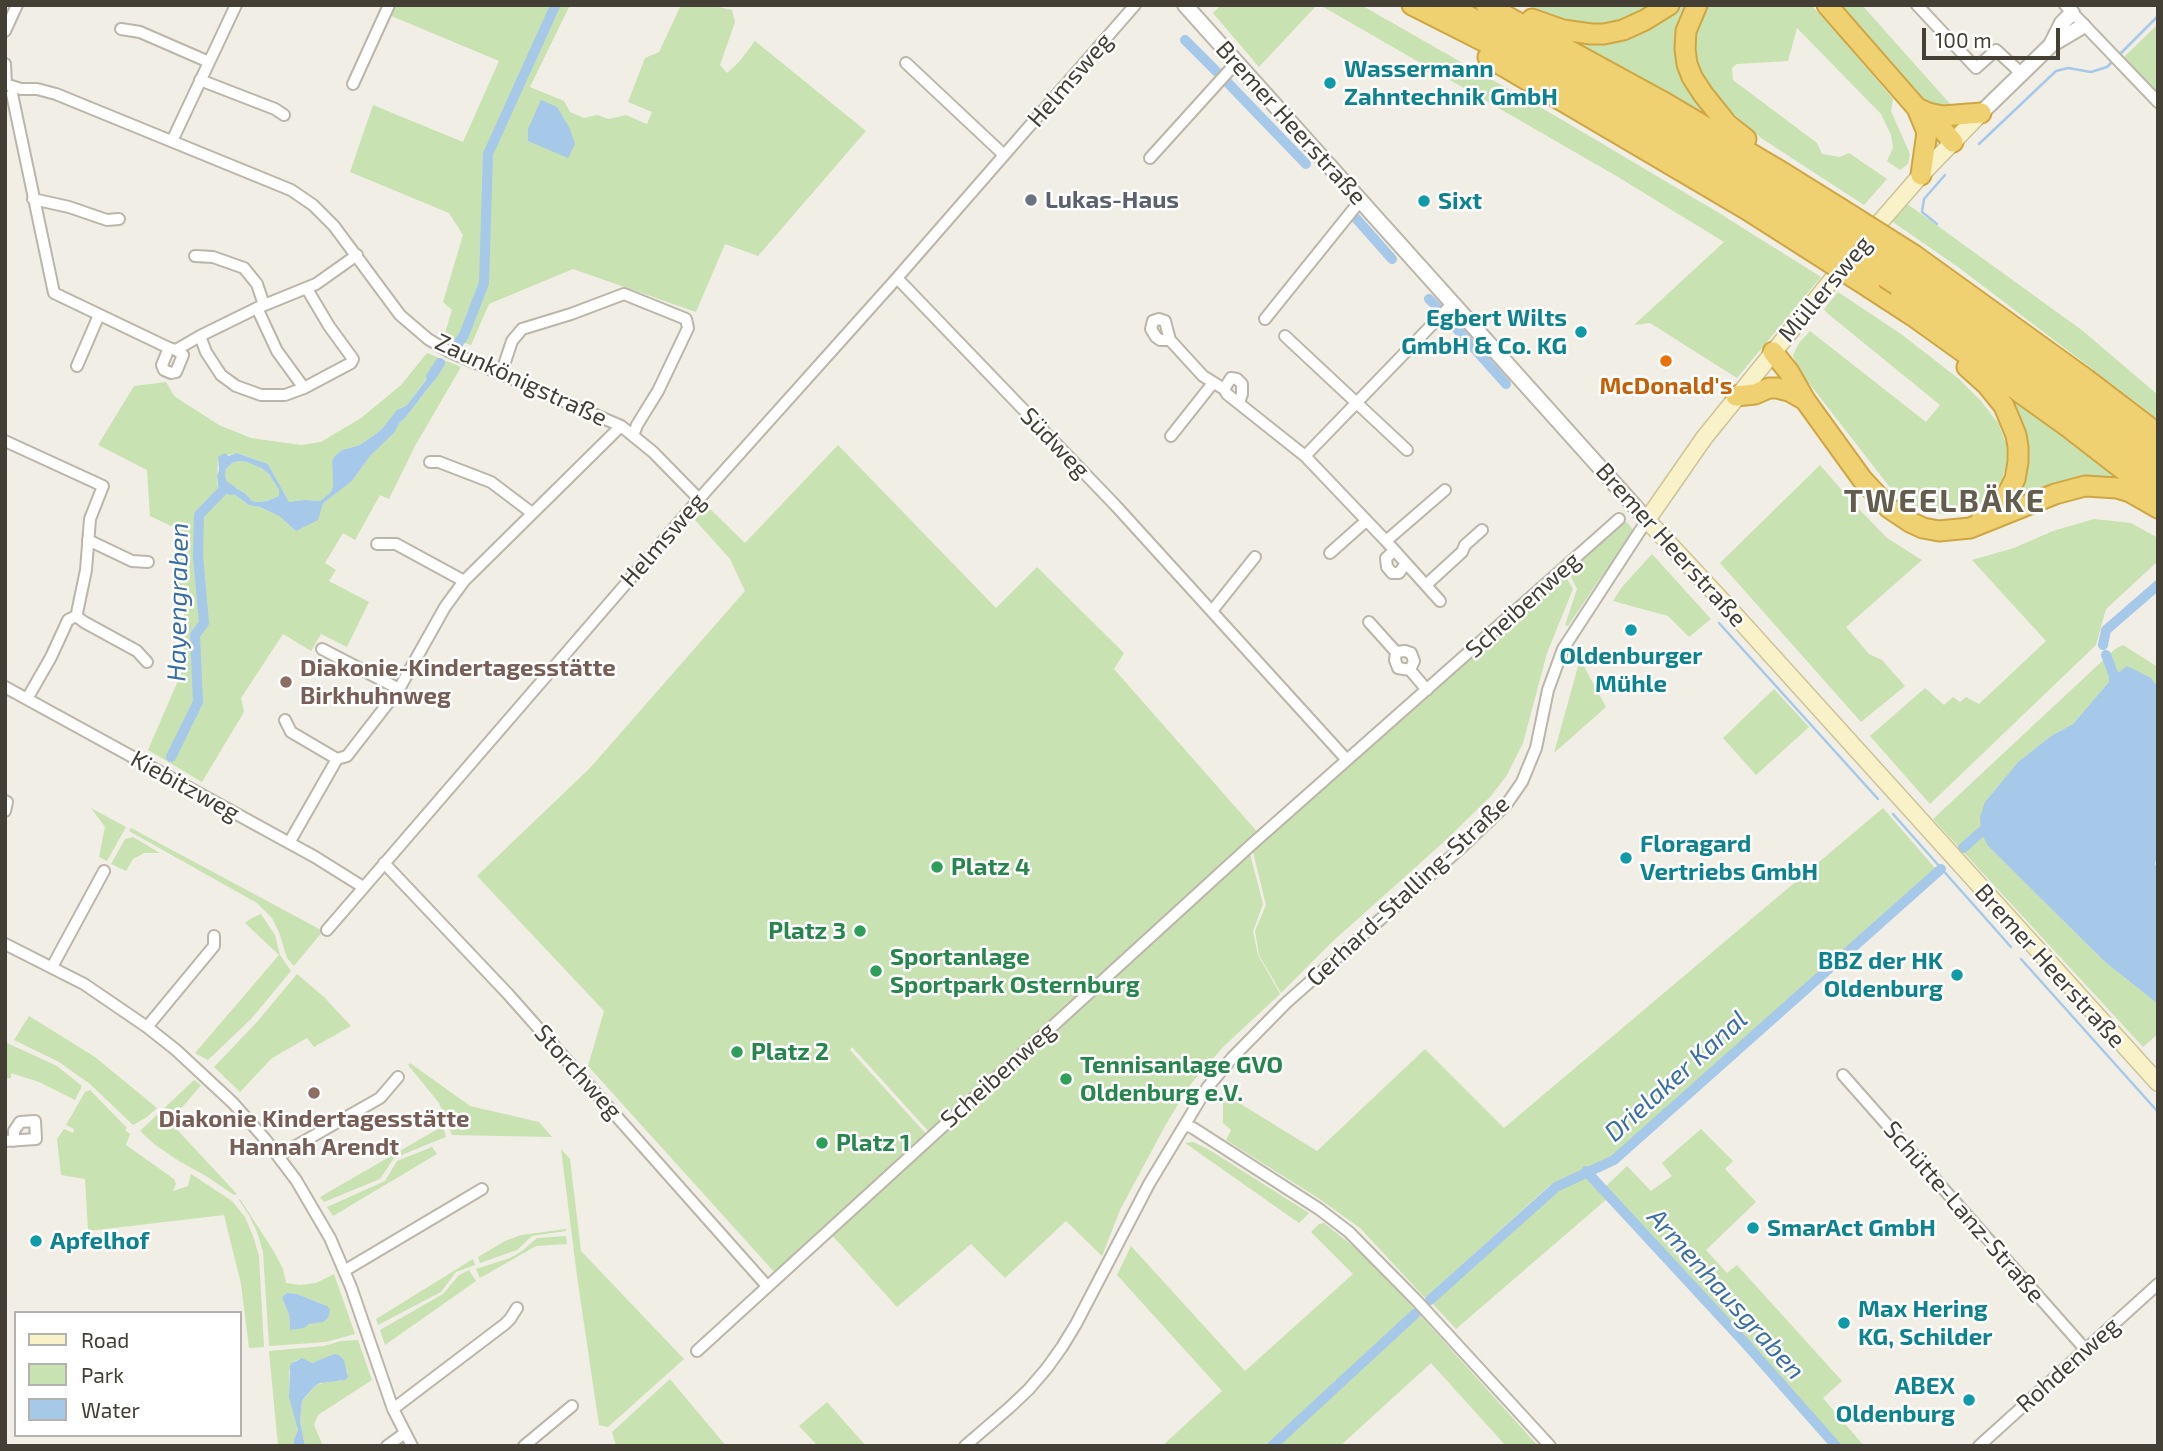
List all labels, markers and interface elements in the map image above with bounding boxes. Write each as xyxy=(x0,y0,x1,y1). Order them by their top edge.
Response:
scale bar xyxy=(1925,14,2063,58)
street label: Helmsweg xyxy=(1021,27,1119,133)
text: 100 m xyxy=(1935,27,1992,52)
street label: Bremer Heerstraße xyxy=(1210,35,1372,211)
place label: Wassermann Zahntechnik GmbH xyxy=(1344,55,1558,111)
marker: Wassermann Zahntechnik GmbH xyxy=(1322,75,1338,91)
place label: Lukas-Haus xyxy=(1045,186,1179,214)
place label: Sixt xyxy=(1438,187,1482,215)
marker: Lukas-Haus xyxy=(1023,192,1039,208)
marker: Sixt xyxy=(1416,193,1432,209)
street label: Müllersweg xyxy=(1772,230,1878,348)
place label: Egbert Wilts GmbH & Co. KG xyxy=(1401,304,1567,360)
marker: Egbert Wilts GmbH & Co. KG xyxy=(1573,324,1589,340)
street label: Zaunkönigstraße xyxy=(430,328,612,432)
marker: McDonald's xyxy=(1658,353,1674,369)
place label: McDonald's xyxy=(1600,372,1732,400)
street label: Südweg xyxy=(1014,402,1096,484)
street label: Bremer Heerstraße xyxy=(1590,457,1752,633)
district label: TWEELBÄKE xyxy=(1845,482,2045,520)
street label: Helmsweg xyxy=(614,487,712,593)
water label: Hayengraben xyxy=(161,522,195,682)
street label: Scheibenweg xyxy=(1460,546,1586,664)
marker: Oldenburger Mühle xyxy=(1623,622,1639,638)
place label: Oldenburger Mühle xyxy=(1560,642,1702,698)
place label: Diakonie-Kindertagesstätte Birkhuhnweg xyxy=(300,654,616,710)
marker: Diakonie-Kindertagesstätte Birkhuhnweg xyxy=(278,674,294,690)
street label: Kiebitzweg xyxy=(126,744,244,828)
street label: Gerhard-Stalling-Straße xyxy=(1301,790,1515,992)
place label: Floragard Vertriebs GmbH xyxy=(1640,830,1818,886)
marker: Floragard Vertriebs GmbH xyxy=(1618,850,1634,866)
place label: Platz 4 xyxy=(951,853,1030,881)
marker: Platz 4 xyxy=(929,859,945,875)
street label: Bremer Heerstraße xyxy=(1969,878,2131,1054)
place label: Platz 3 xyxy=(768,917,846,945)
marker: Platz 3 xyxy=(852,923,868,939)
place label: Sportanlage Sportpark Osternburg xyxy=(890,943,1140,999)
place label: BBZ der HK Oldenburg xyxy=(1818,947,1943,1003)
marker: Sportanlage Sportpark Osternburg xyxy=(868,963,884,979)
marker: BBZ der HK Oldenburg xyxy=(1949,967,1965,983)
water label: Drielaker Kanal xyxy=(1598,1004,1754,1148)
street label: Scheibenweg xyxy=(935,1016,1061,1134)
street label: Storchweg xyxy=(528,1019,628,1125)
place label: Platz 2 xyxy=(751,1038,829,1066)
marker: Platz 2 xyxy=(729,1044,745,1060)
place label: Tennisanlage GVO Oldenburg e.V. xyxy=(1080,1051,1283,1107)
marker: Tennisanlage GVO Oldenburg e.V. xyxy=(1058,1071,1074,1087)
marker: Diakonie Kindertagesstätte Hannah Arendt xyxy=(306,1085,322,1101)
place label: Diakonie Kindertagesstätte Hannah Arendt xyxy=(158,1105,470,1161)
street label: Schütte-Lanz-Straße xyxy=(1877,1115,2051,1309)
place label: Platz 1 xyxy=(836,1129,910,1157)
marker: Platz 1 xyxy=(814,1135,830,1151)
water label: Armenhausgraben xyxy=(1641,1202,1811,1386)
place label: SmarAct GmbH xyxy=(1767,1214,1936,1242)
marker: SmarAct GmbH xyxy=(1745,1220,1761,1236)
place label: Apfelhof xyxy=(50,1227,149,1255)
marker: Apfelhof xyxy=(28,1233,44,1249)
place label: Max Hering KG, Schilder xyxy=(1858,1295,1992,1351)
legend xyxy=(14,1311,242,1437)
street label: Rohdenweg xyxy=(2010,1311,2126,1419)
marker: Max Hering KG, Schilder xyxy=(1836,1315,1852,1331)
text: Road xyxy=(81,1327,129,1352)
text: Park xyxy=(81,1362,124,1387)
place label: ABEX Oldenburg xyxy=(1836,1372,1955,1428)
marker: ABEX Oldenburg xyxy=(1961,1392,1977,1408)
text: Water xyxy=(81,1397,140,1422)

